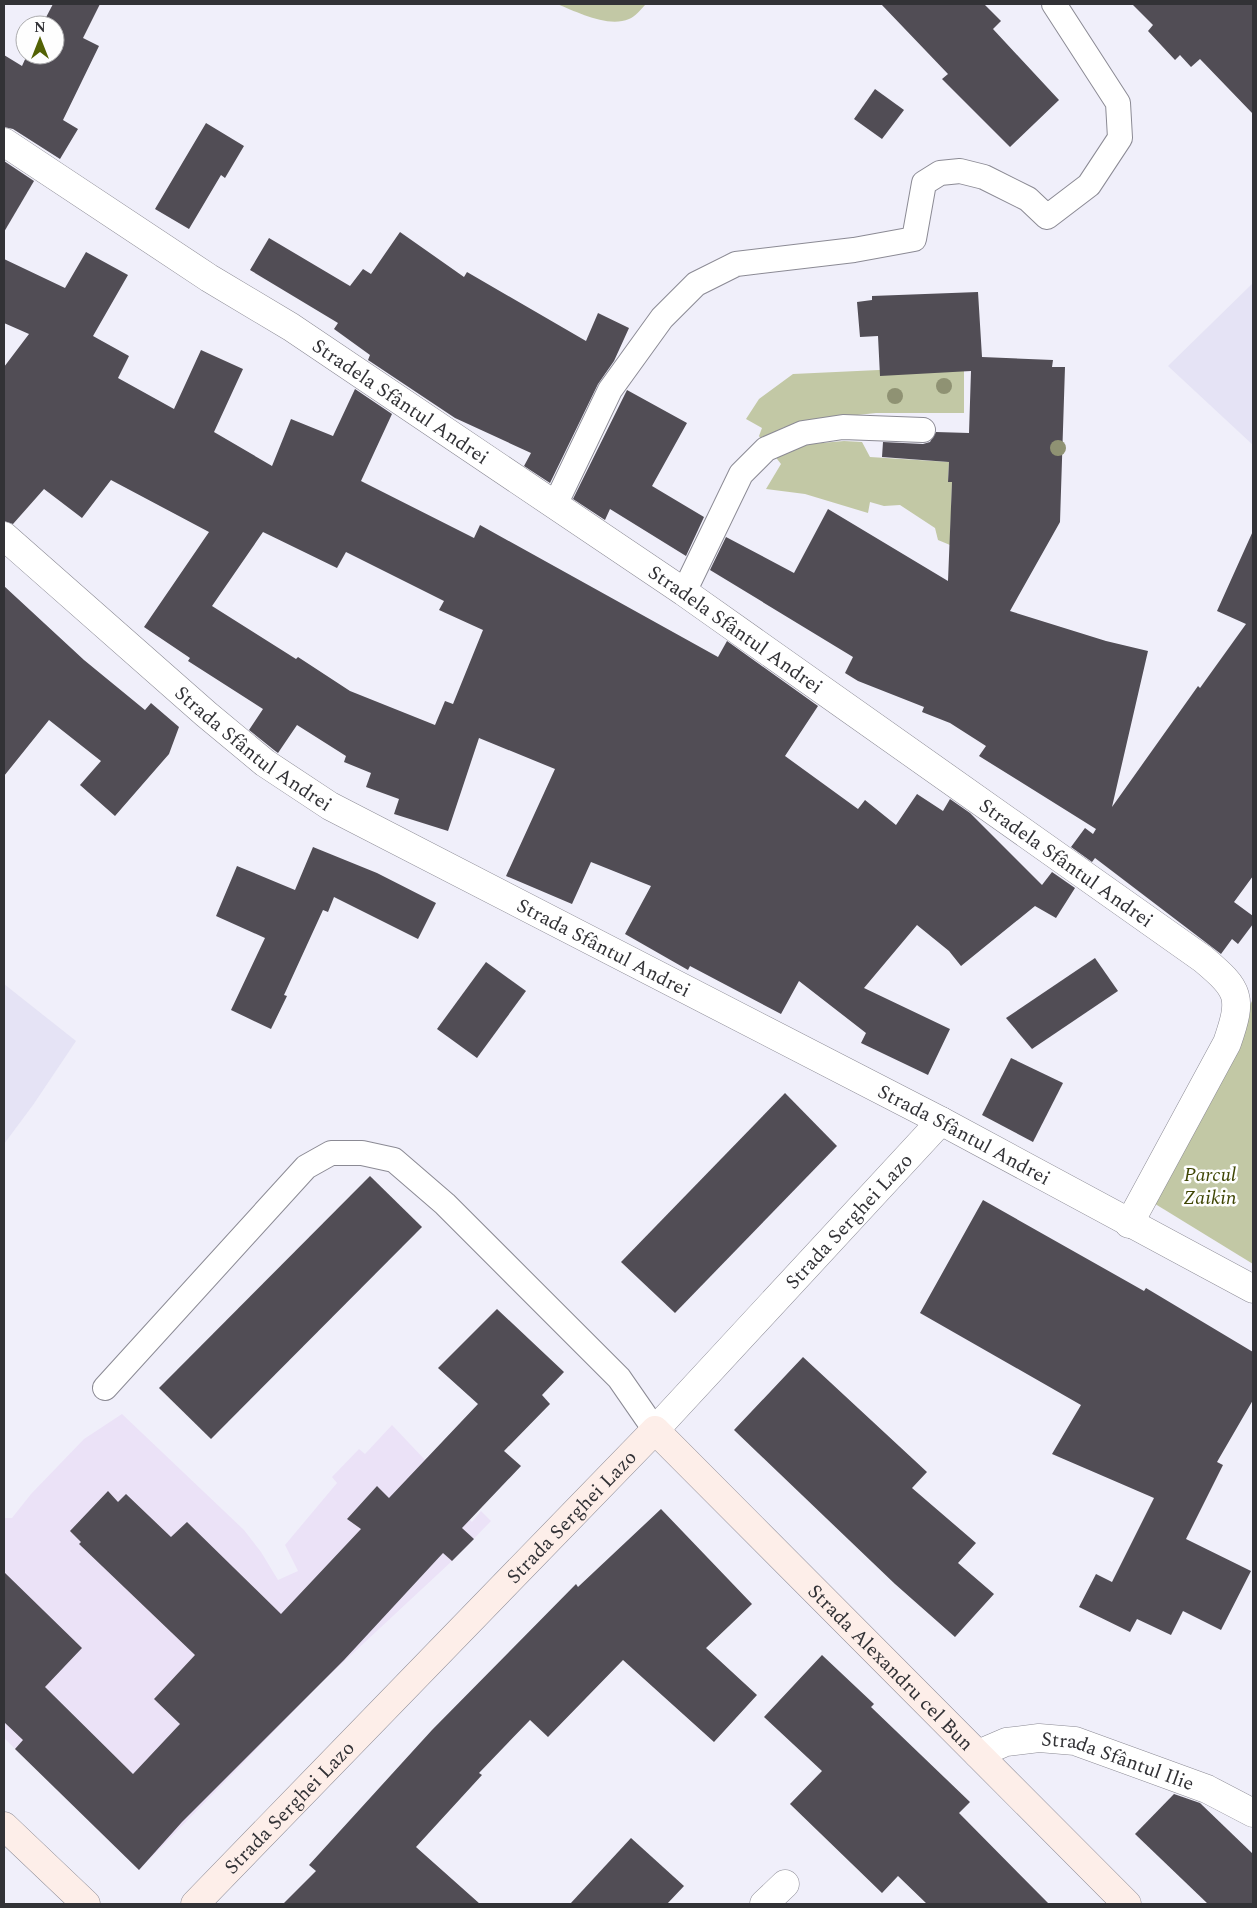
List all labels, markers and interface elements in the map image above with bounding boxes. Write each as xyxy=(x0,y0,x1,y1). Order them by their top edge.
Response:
north arrow xyxy=(15,15,65,65)
text: N xyxy=(34,17,46,38)
street label: Stradela Sfântul Andrei xyxy=(306,331,495,472)
street label: Stradela Sfântul Andrei xyxy=(642,558,829,702)
street label: Strada Sfântul Andrei xyxy=(167,679,338,819)
street label: Stradela Sfântul Andrei xyxy=(972,791,1159,935)
street label: Strada Sfântul Andrei xyxy=(511,891,696,1005)
street label: Strada Sfântul Andrei xyxy=(872,1077,1056,1193)
street label: Strada Serghei Lazo xyxy=(778,1147,920,1296)
park label: Parcul Zaikin xyxy=(1183,1160,1237,1213)
street label: Strada Serghei Lazo xyxy=(500,1443,644,1591)
street label: Strada Alexandru cel Bun xyxy=(800,1577,980,1758)
street label: Strada Sfântul Ilie xyxy=(1040,1724,1198,1799)
street label: Strada Serghei Lazo xyxy=(218,1734,362,1882)

